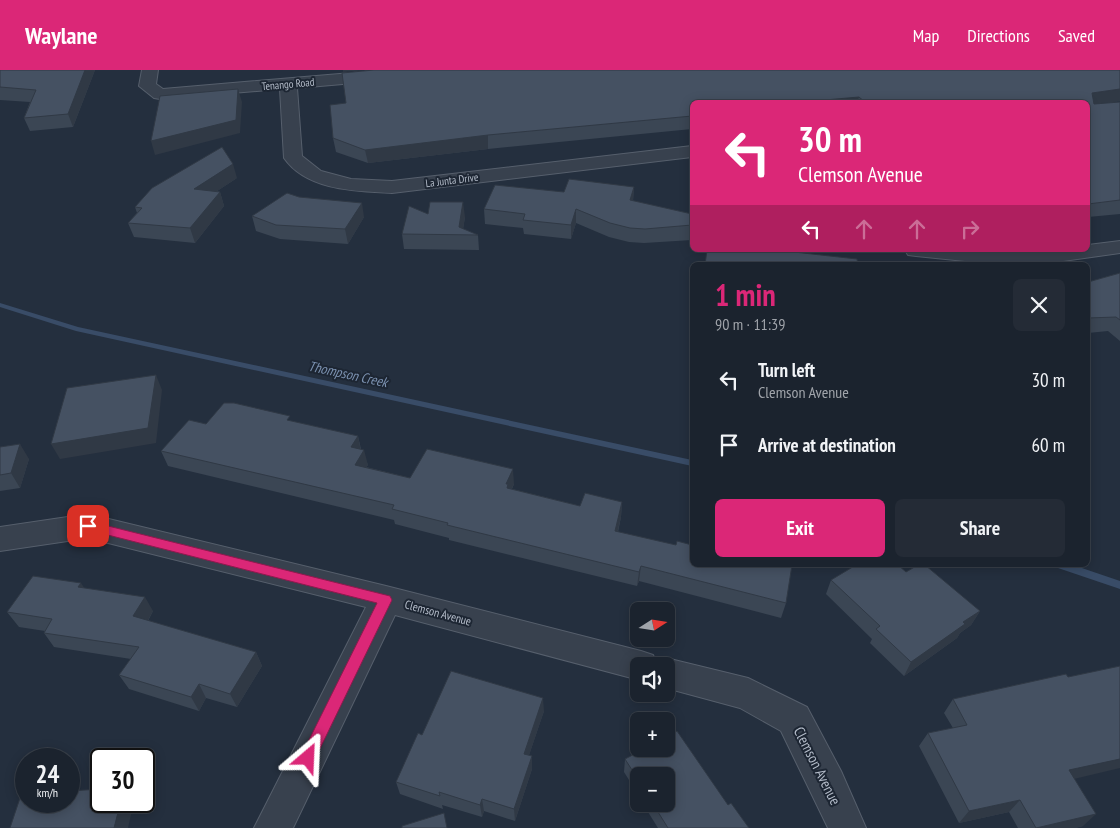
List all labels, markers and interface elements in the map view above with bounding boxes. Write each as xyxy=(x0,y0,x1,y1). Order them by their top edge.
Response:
text: Waylane xyxy=(25,20,98,51)
text: Map xyxy=(913,24,939,47)
text: Directions xyxy=(967,24,1030,47)
text: Saved xyxy=(1058,24,1095,47)
street label: Tenango Road xyxy=(261,75,315,93)
text: 30 m xyxy=(798,116,862,162)
icon: left xyxy=(715,120,780,185)
text: Clemson Avenue xyxy=(798,160,923,188)
street label: La Junta Drive xyxy=(425,170,480,190)
icon: left xyxy=(797,215,825,243)
icon: ahead xyxy=(850,215,878,243)
icon: ahead xyxy=(903,215,931,243)
icon: right xyxy=(956,215,984,243)
text: 1 min xyxy=(715,275,776,314)
button: close xyxy=(1013,279,1065,331)
text: 90 m · 11:39 xyxy=(715,314,786,334)
water label: Thompson Creek xyxy=(307,357,391,391)
text: Turn left xyxy=(758,358,815,382)
icon: left xyxy=(715,366,743,394)
text: 30 m xyxy=(1032,368,1065,392)
text: Clemson Avenue xyxy=(758,382,849,402)
icon: arrive xyxy=(715,431,743,459)
text: Arrive at destination xyxy=(758,433,896,457)
text: 60 m xyxy=(1032,433,1065,457)
button: Exit xyxy=(715,499,885,557)
button: Share xyxy=(895,499,1065,557)
pin xyxy=(67,505,109,547)
icon: arrive xyxy=(74,512,102,540)
street label: Clemson Avenue xyxy=(403,596,473,629)
north arrow xyxy=(630,602,675,648)
map controls xyxy=(630,602,675,812)
button: sound xyxy=(630,657,675,702)
button: + xyxy=(630,712,675,757)
street label: Clemson Avenue xyxy=(790,724,845,808)
position arrow xyxy=(281,731,333,783)
speed limit sign: 30 xyxy=(90,748,155,813)
text: 24 xyxy=(36,758,59,790)
button: − xyxy=(630,767,675,812)
text: km/h xyxy=(37,785,58,800)

